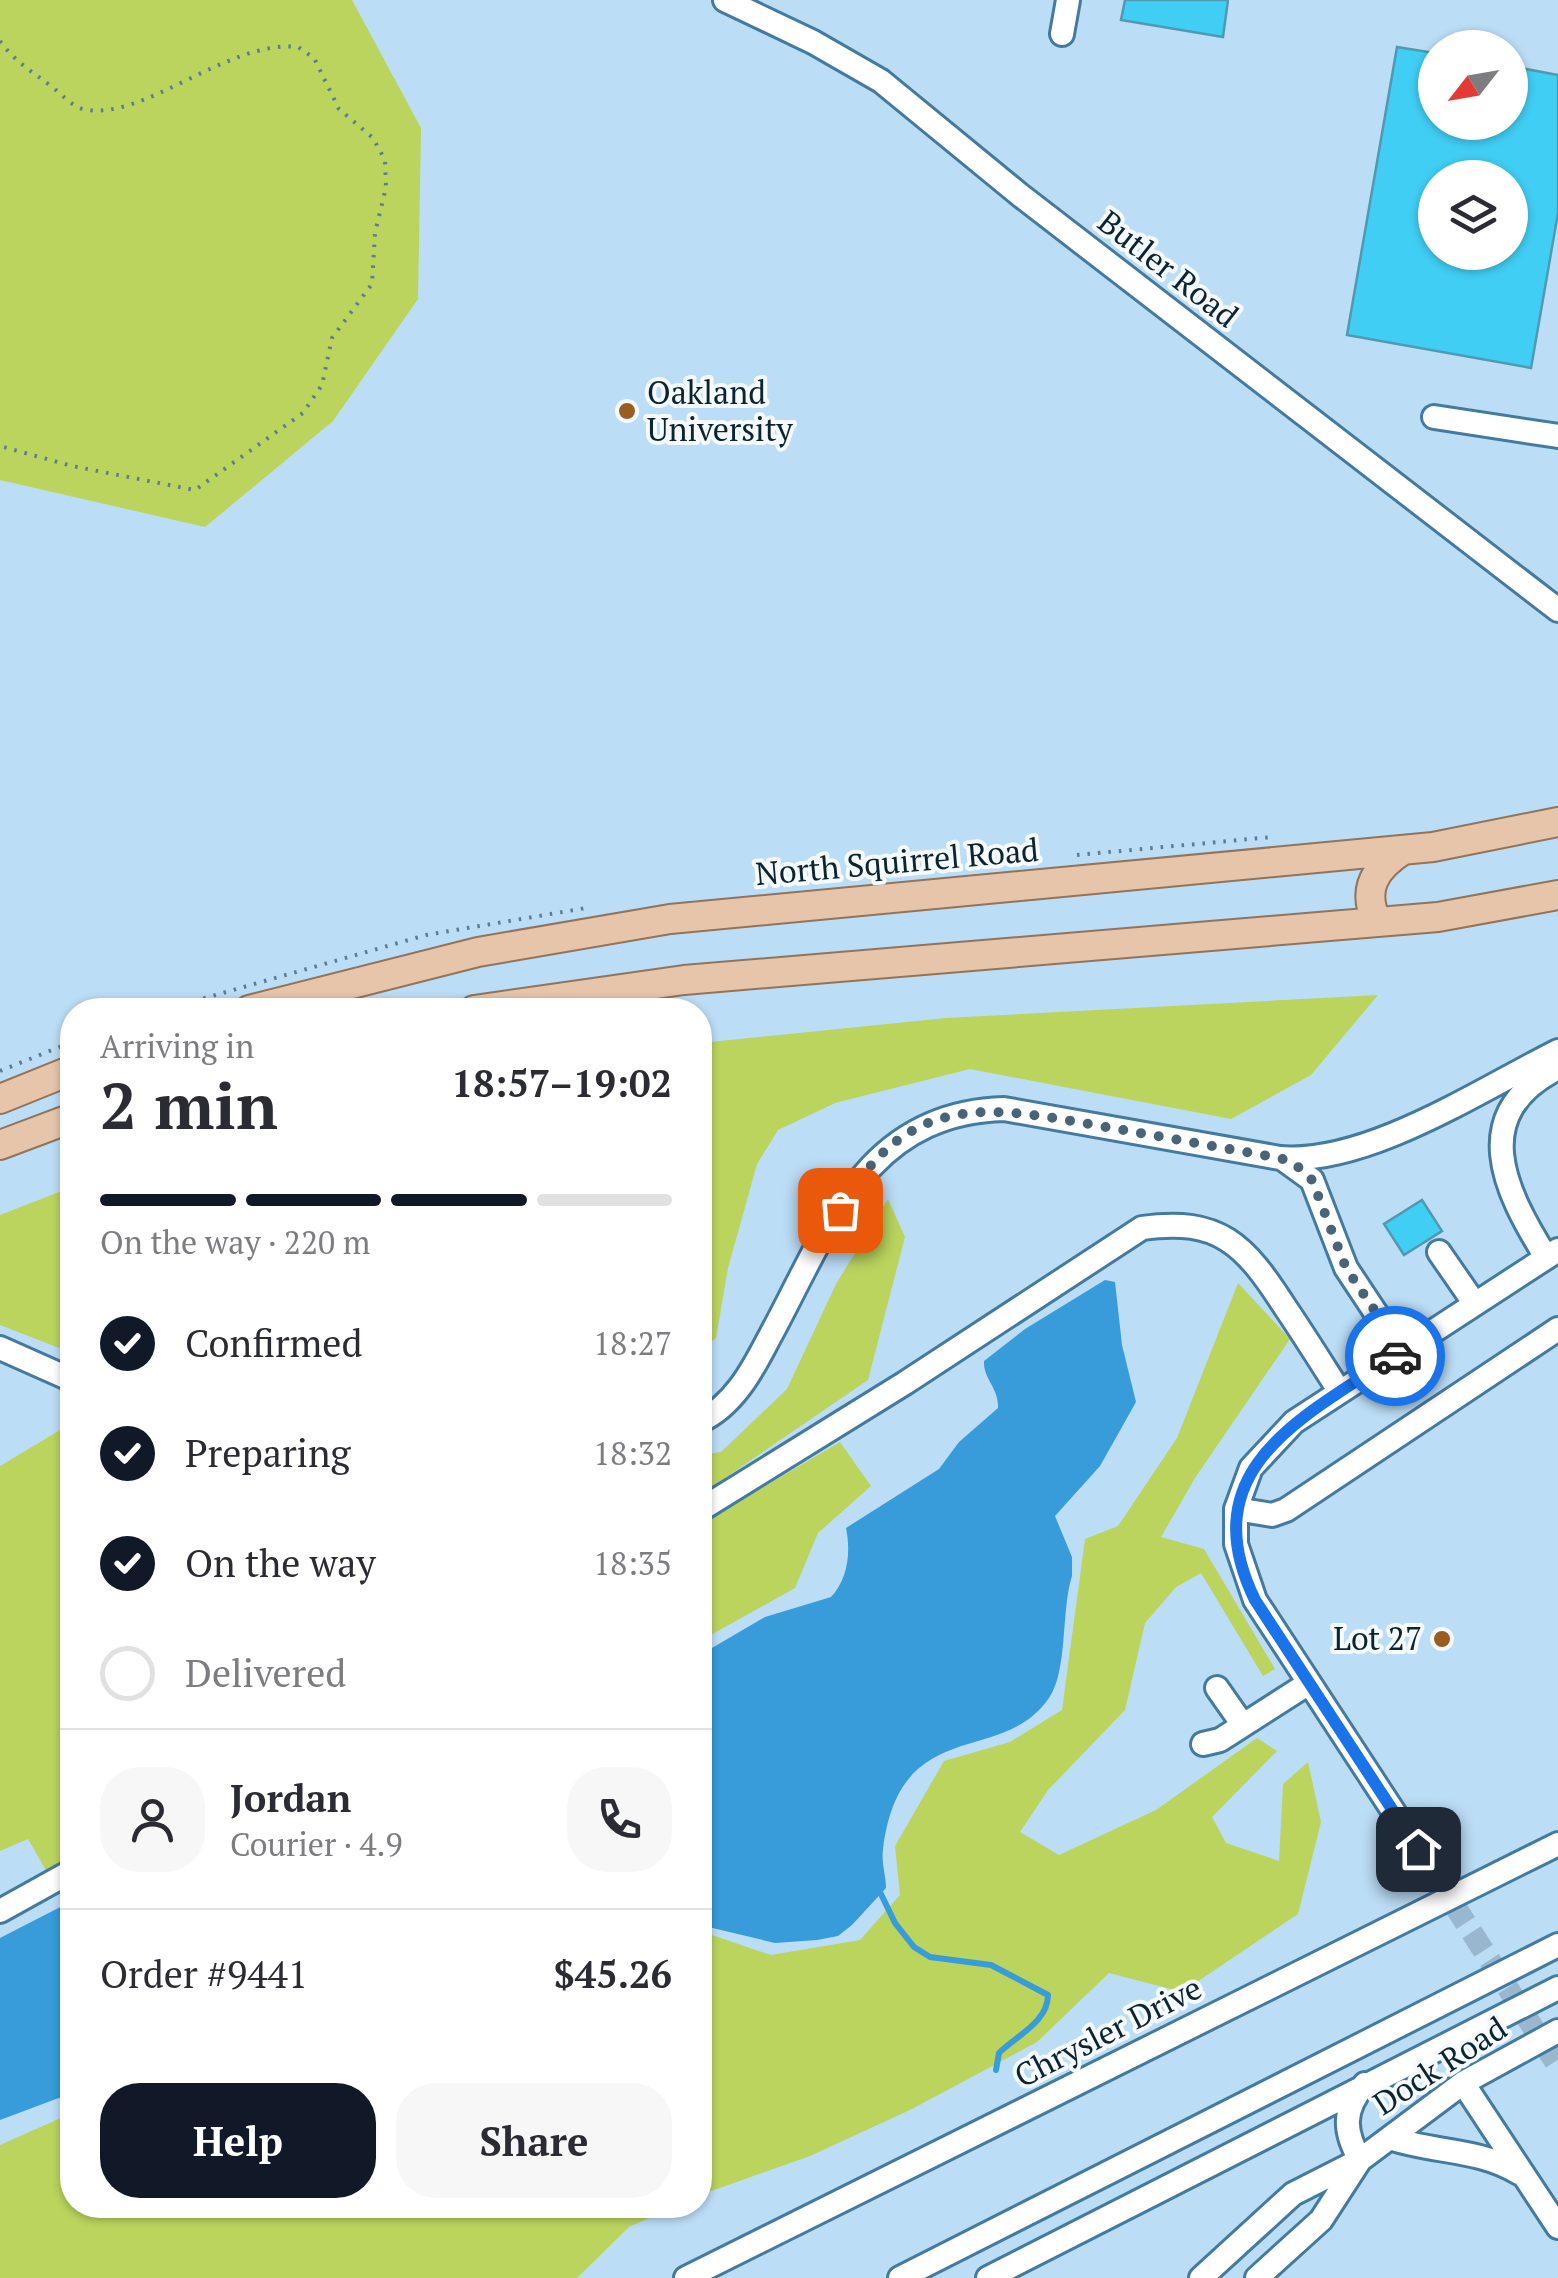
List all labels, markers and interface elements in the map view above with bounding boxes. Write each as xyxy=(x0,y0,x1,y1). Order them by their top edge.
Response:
north arrow xyxy=(1418,30,1528,140)
map controls xyxy=(1418,30,1528,270)
button: layers xyxy=(1418,160,1528,270)
street label: Butler Road xyxy=(1090,200,1248,336)
place label: Oakland University xyxy=(647,371,794,450)
marker: Oakland University xyxy=(616,400,638,422)
street label: North Squirrel Road xyxy=(754,828,1040,894)
text: Arriving in xyxy=(100,1025,254,1067)
text: 18:57–19:02 xyxy=(451,1058,672,1108)
text: 2 min xyxy=(100,1061,278,1148)
pin xyxy=(798,1168,883,1253)
icon: bag xyxy=(813,1183,868,1238)
text: On the way · 220 m xyxy=(100,1221,370,1263)
courier xyxy=(1345,1306,1445,1406)
icon: check xyxy=(100,1316,155,1371)
text: Confirmed xyxy=(185,1318,363,1368)
text: 18:27 xyxy=(593,1322,672,1364)
icon: car xyxy=(1368,1329,1423,1384)
icon: check xyxy=(100,1426,155,1481)
text: Preparing xyxy=(185,1428,351,1478)
text: 18:32 xyxy=(593,1432,672,1474)
icon: check xyxy=(100,1536,155,1591)
text: On the way xyxy=(185,1538,376,1588)
text: 18:35 xyxy=(593,1542,672,1584)
place label: Lot 27 xyxy=(1333,1617,1422,1659)
marker: Lot 27 xyxy=(1431,1628,1453,1650)
text: Delivered xyxy=(185,1648,346,1698)
button: person xyxy=(100,1767,205,1872)
button: phone xyxy=(567,1767,672,1872)
text: Jordan xyxy=(230,1773,351,1823)
pin xyxy=(1376,1807,1461,1892)
icon: home xyxy=(1391,1822,1446,1877)
text: Courier · 4.9 xyxy=(230,1823,402,1865)
text: Order #9441 xyxy=(100,1949,308,1999)
text: $45.26 xyxy=(553,1949,672,1999)
street label: Chrysler Drive xyxy=(1007,1966,1208,2096)
street label: Dock Road xyxy=(1365,2006,1514,2124)
button: Help xyxy=(100,2083,376,2198)
button: Share xyxy=(396,2083,672,2198)

